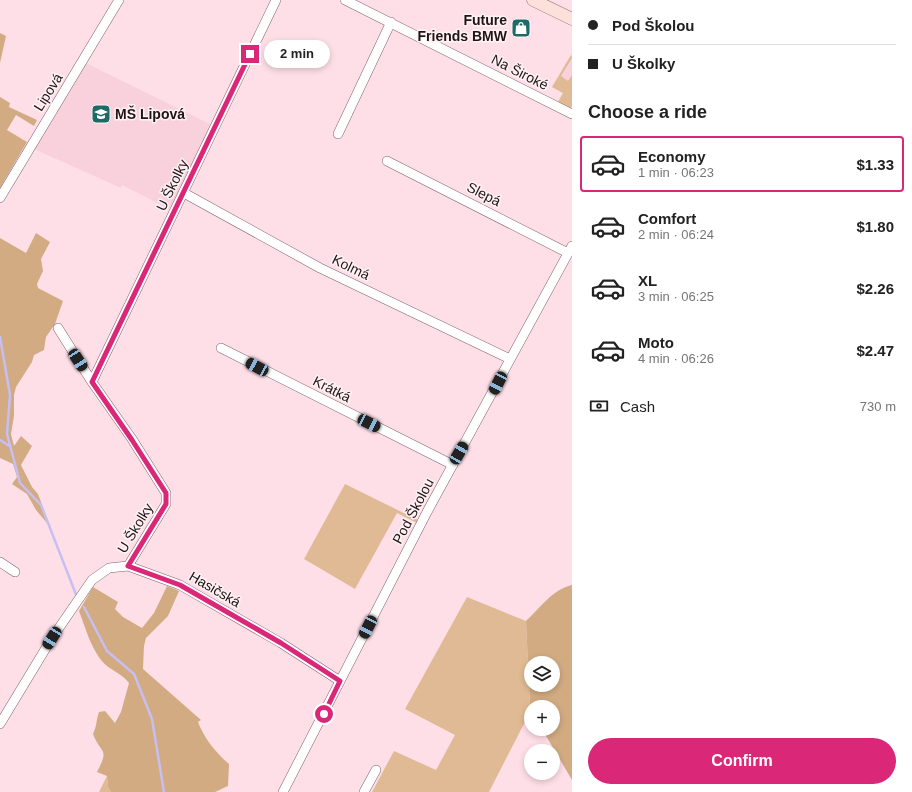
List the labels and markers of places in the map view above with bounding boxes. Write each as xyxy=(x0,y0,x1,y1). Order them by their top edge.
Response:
place label: Future Friends BMW xyxy=(418,12,508,44)
shop icon: Future Friends BMW xyxy=(510,17,532,39)
school or university icon: MŠ Lipová xyxy=(90,103,112,125)
place label: MŠ Lipová xyxy=(115,105,185,122)

